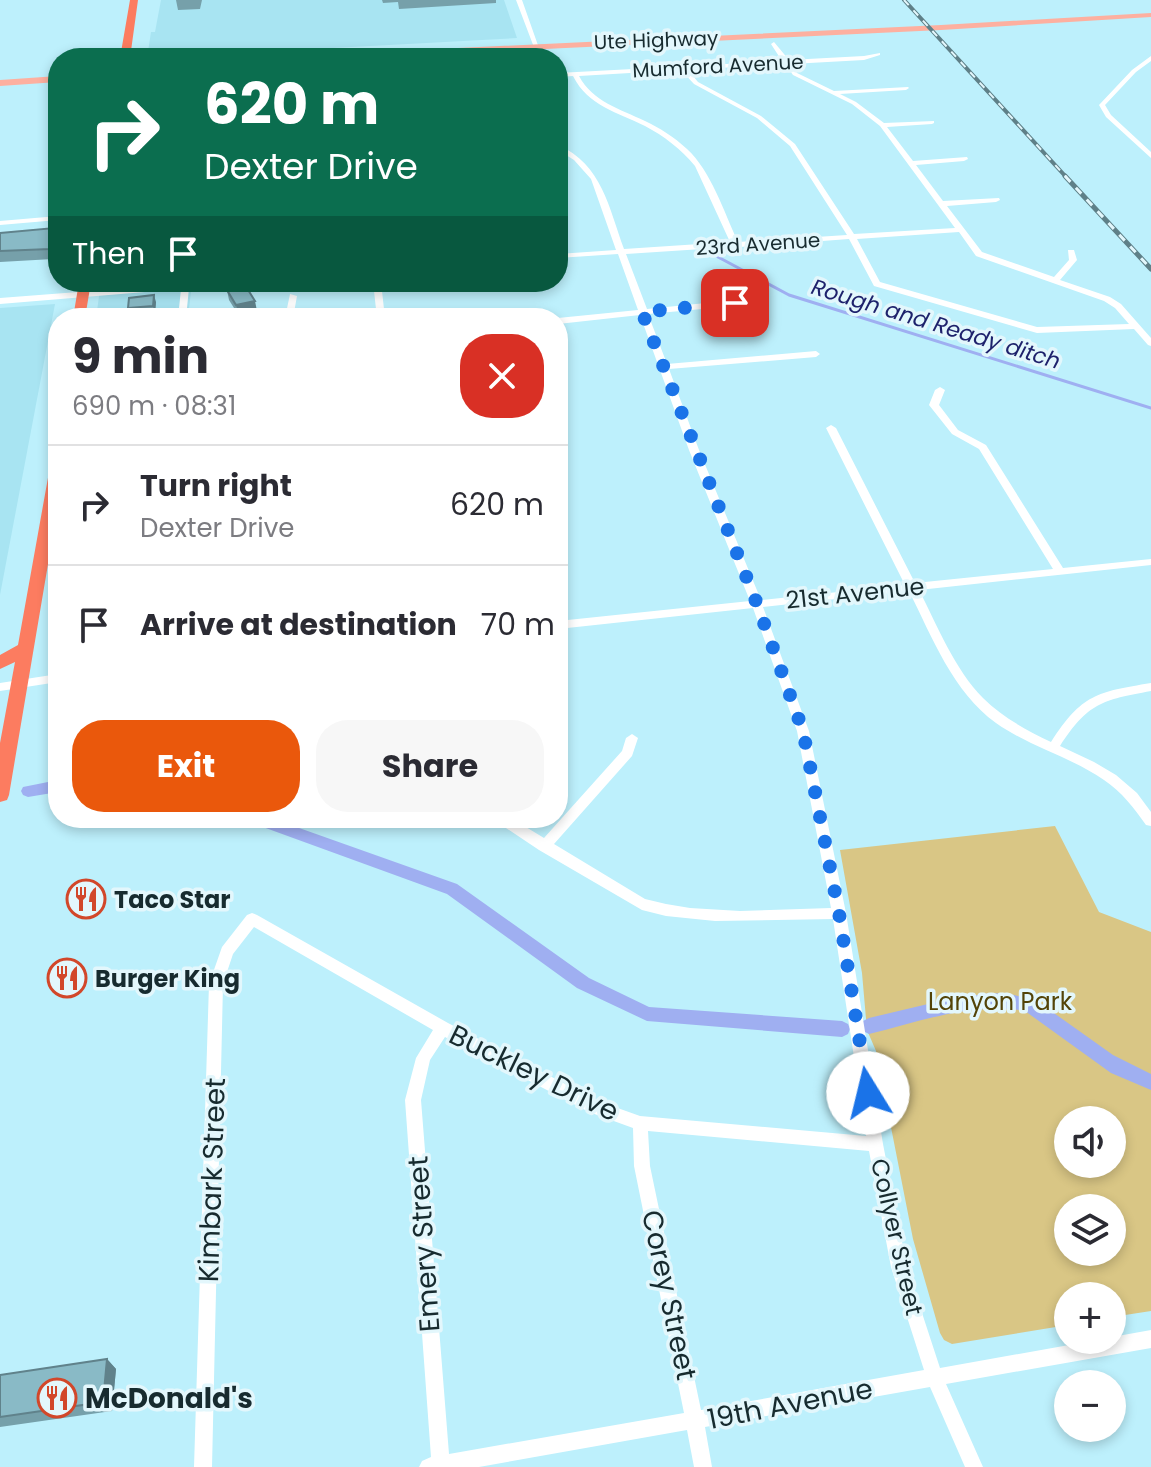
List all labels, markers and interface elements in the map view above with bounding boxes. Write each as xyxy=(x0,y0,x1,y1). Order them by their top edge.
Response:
street label: Ute Highway xyxy=(593,24,719,56)
street label: Mumford Avenue xyxy=(632,48,804,84)
text: 620 m xyxy=(204,65,379,144)
icon: right xyxy=(72,80,176,184)
text: Dexter Drive xyxy=(204,141,418,192)
street label: 23rd Avenue xyxy=(695,226,821,262)
text: Then xyxy=(72,232,145,275)
icon: arrive xyxy=(161,232,205,276)
pin xyxy=(701,269,769,337)
water label: Rough and Ready ditch xyxy=(808,271,1064,377)
icon: arrive xyxy=(713,281,757,325)
text: 9 min xyxy=(72,323,209,390)
button: close xyxy=(460,334,544,418)
text: 690 m · 08:31 xyxy=(72,388,236,424)
text: Turn right xyxy=(140,464,292,507)
icon: right xyxy=(72,483,116,527)
text: 620 m xyxy=(450,483,544,526)
text: Dexter Drive xyxy=(140,510,294,546)
street label: 21st Avenue xyxy=(784,569,926,617)
icon: arrive xyxy=(72,603,116,647)
text: Arrive at destination xyxy=(140,603,457,646)
text: 70 m xyxy=(481,603,555,646)
button: Exit xyxy=(72,720,300,812)
button: Share xyxy=(316,720,544,812)
restaurant icon: Taco Star xyxy=(65,878,107,920)
place label: Taco Star xyxy=(114,883,230,916)
restaurant icon: Burger King xyxy=(46,957,88,999)
place label: Burger King xyxy=(95,962,240,995)
park label: Lanyon Park xyxy=(928,985,1073,1018)
street label: Buckley Drive xyxy=(443,1015,625,1131)
position arrow xyxy=(826,1051,910,1135)
street label: Kimbark Street xyxy=(189,1077,235,1283)
map controls xyxy=(1054,1106,1126,1442)
button: sound xyxy=(1054,1106,1126,1178)
street label: Emery Street xyxy=(398,1155,450,1333)
street label: Collyer Street xyxy=(863,1155,931,1319)
button: layers xyxy=(1054,1194,1126,1266)
street label: Corey Street xyxy=(632,1207,706,1383)
button: + xyxy=(1054,1282,1126,1354)
street label: 19th Avenue xyxy=(704,1369,876,1439)
button: − xyxy=(1054,1370,1126,1442)
restaurant icon: McDonald's xyxy=(36,1377,78,1419)
place label: McDonald's xyxy=(85,1379,253,1418)

